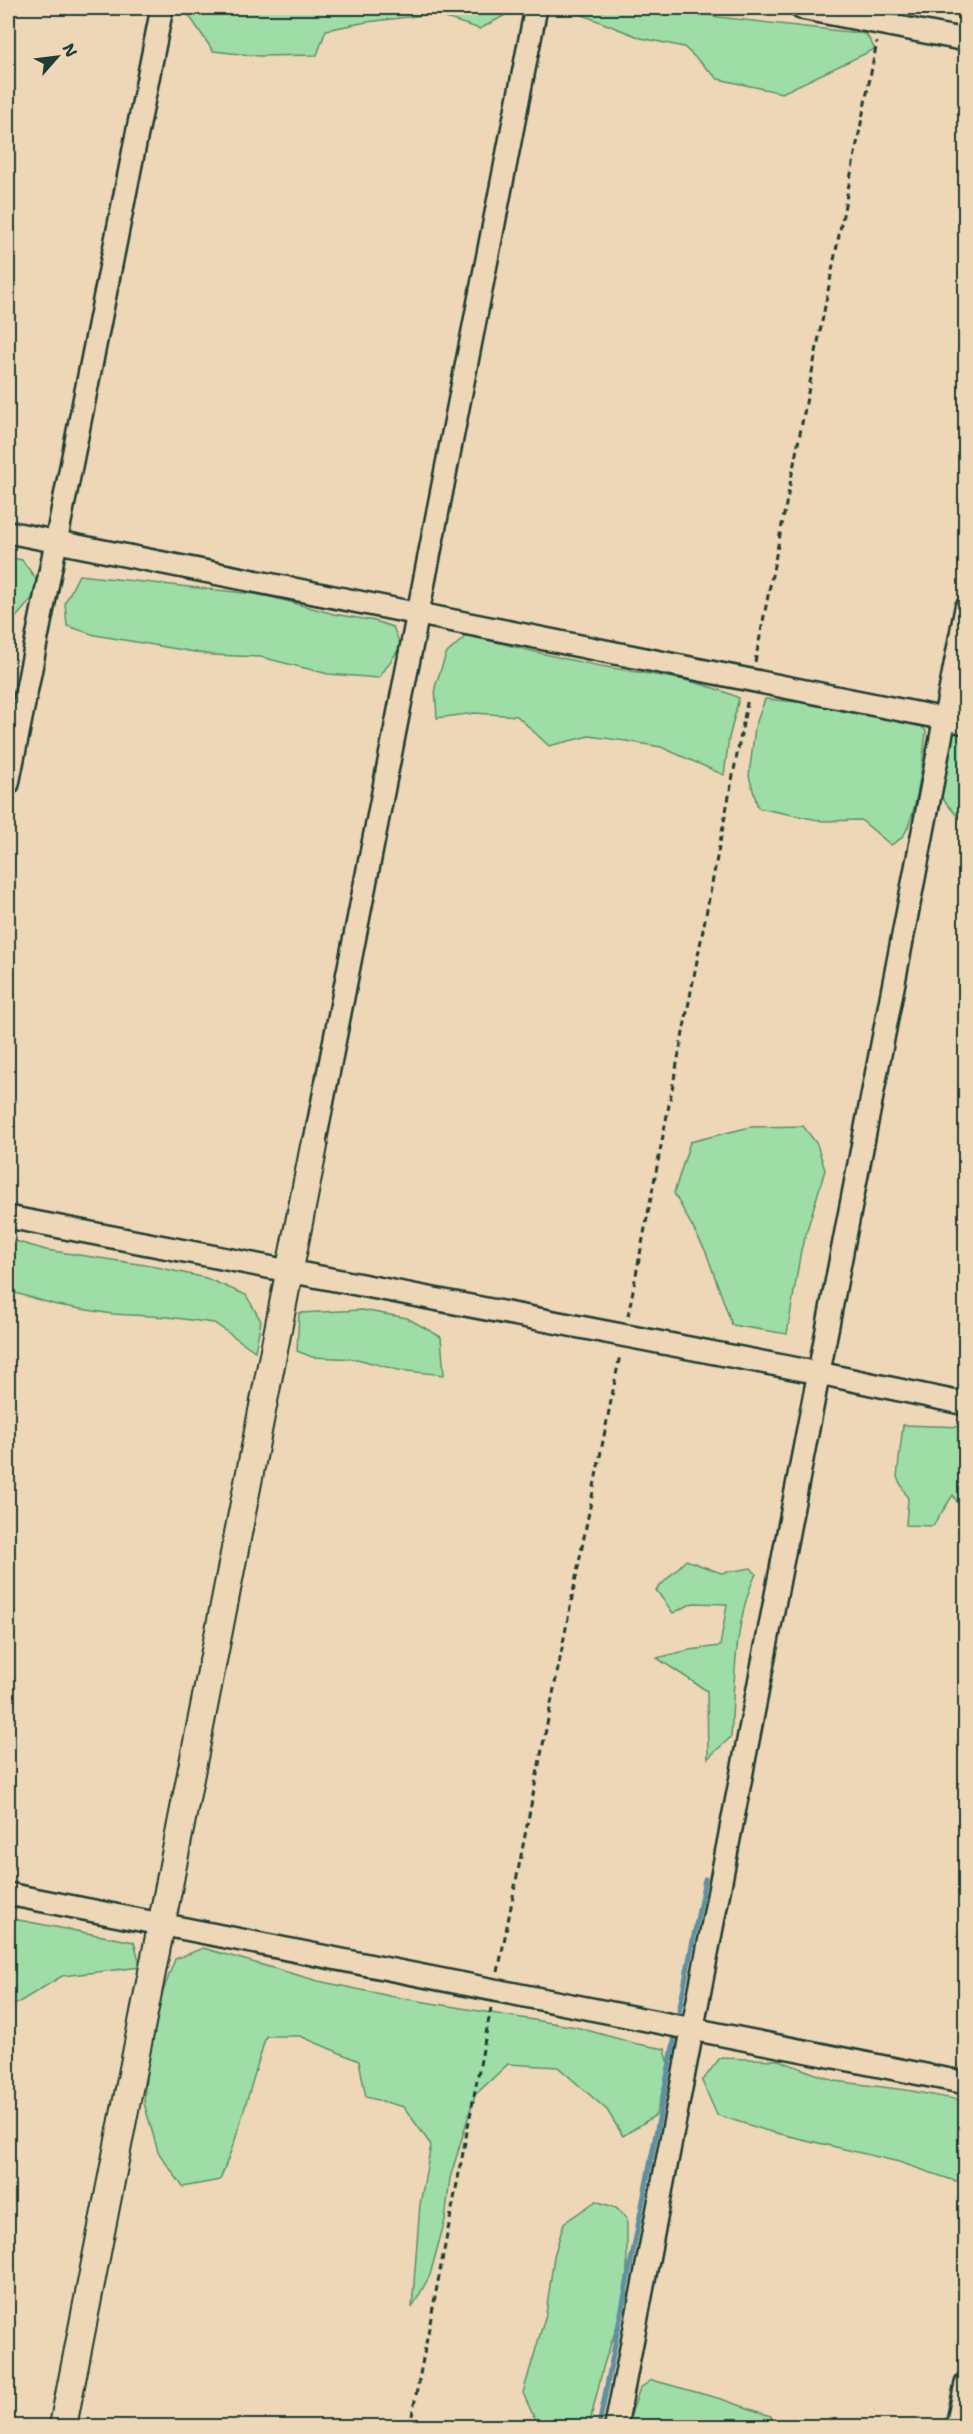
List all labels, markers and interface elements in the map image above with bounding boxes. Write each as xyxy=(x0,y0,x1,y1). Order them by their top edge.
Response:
north arrow xyxy=(27,27,87,87)
text: N xyxy=(58,40,82,61)

